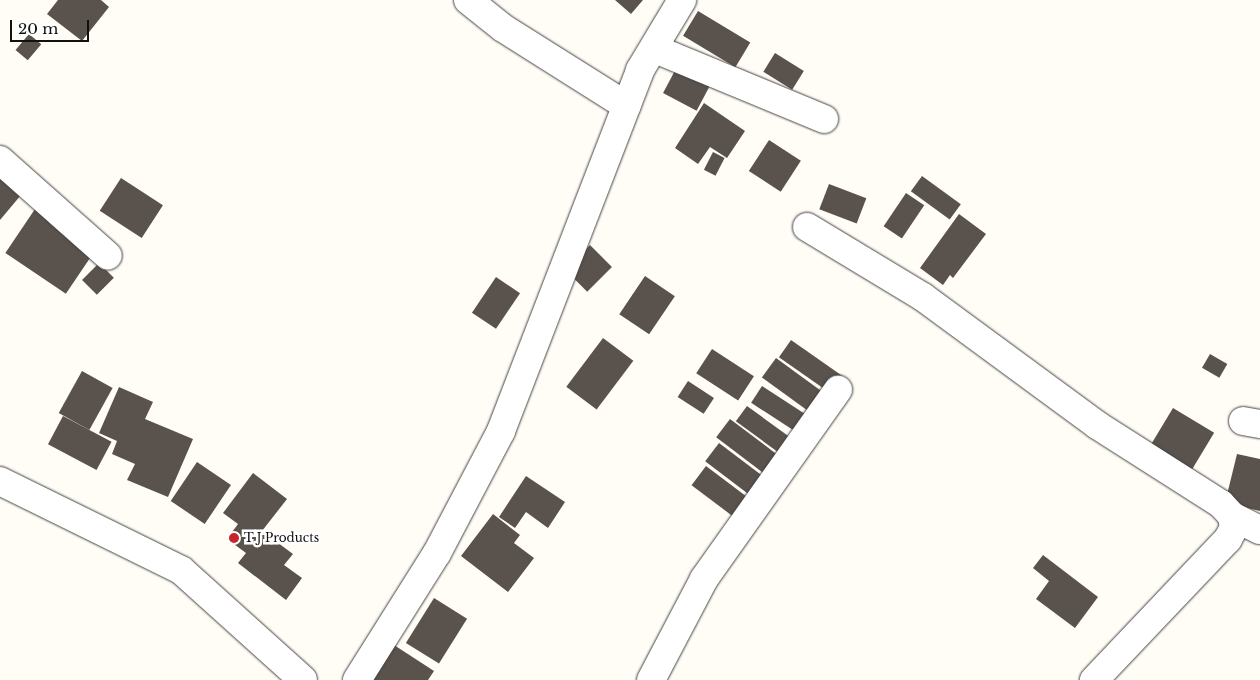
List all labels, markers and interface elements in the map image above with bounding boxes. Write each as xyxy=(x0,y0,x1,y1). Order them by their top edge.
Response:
scale bar xyxy=(12,10,91,42)
text: 20 m xyxy=(18,19,58,38)
place label: T J Products xyxy=(244,531,319,545)
marker: T J Products xyxy=(228,532,240,544)

